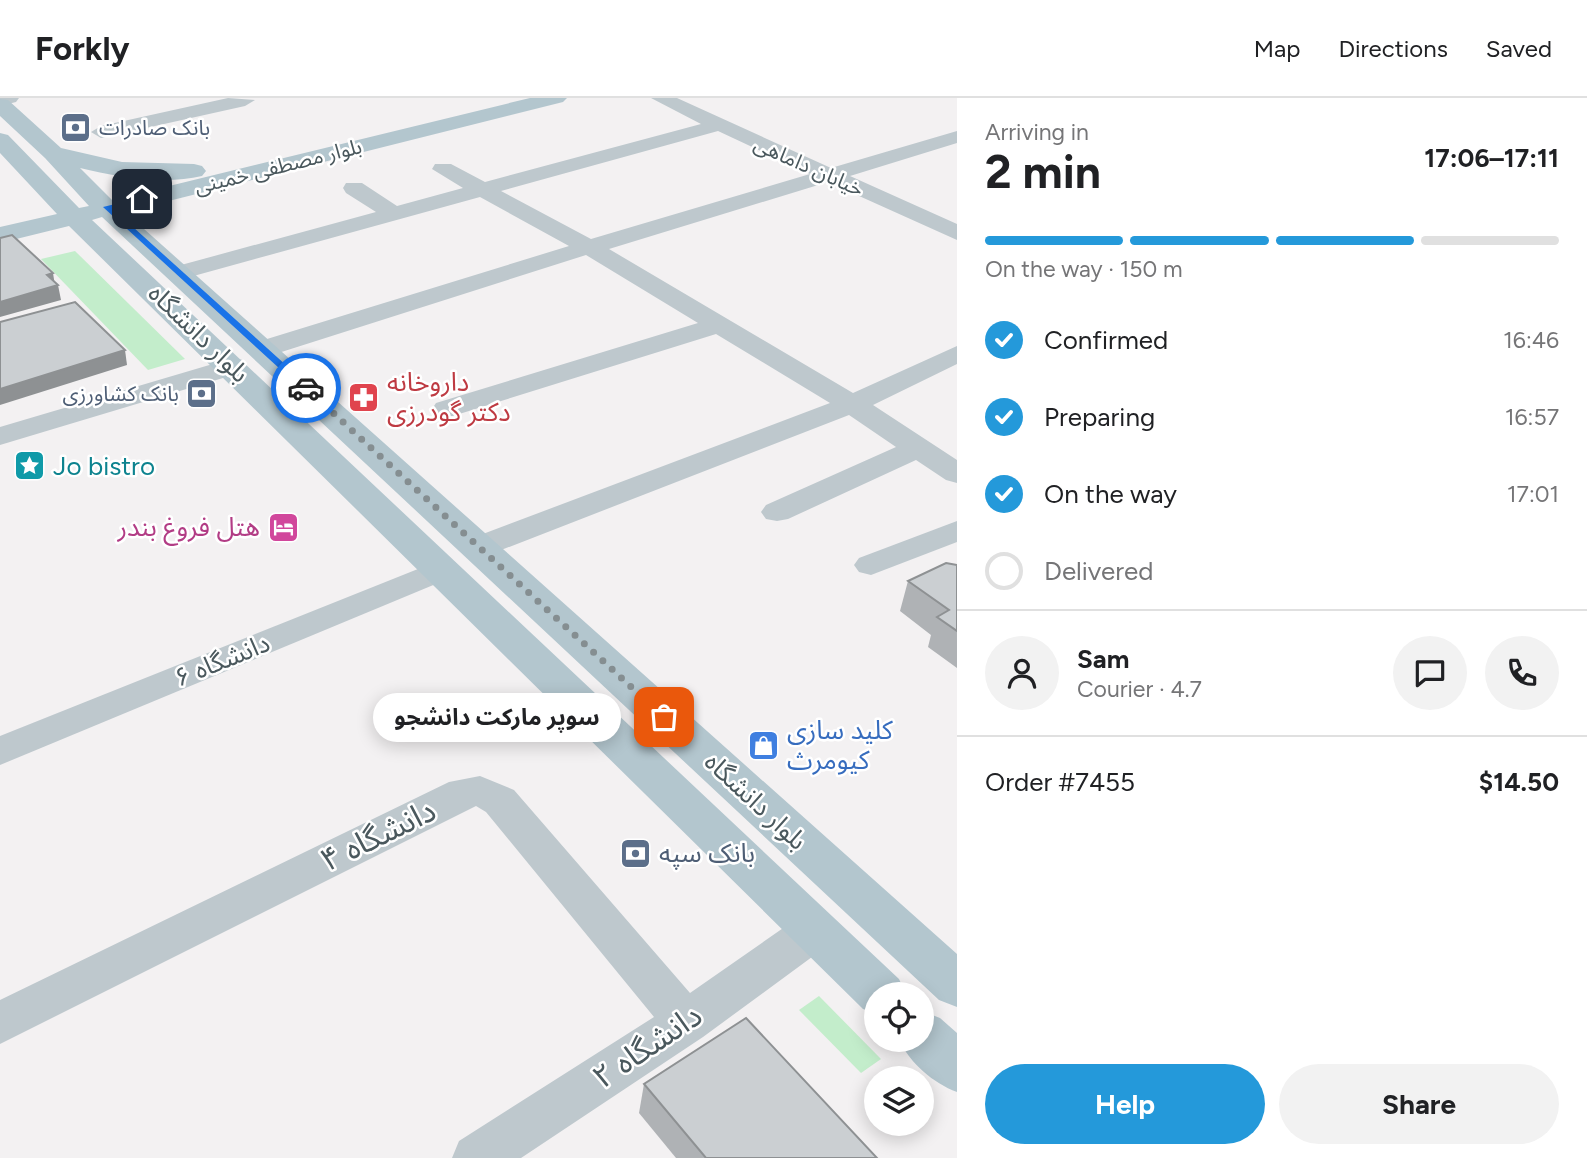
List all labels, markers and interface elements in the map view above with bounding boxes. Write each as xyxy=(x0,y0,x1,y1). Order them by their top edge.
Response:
text: Forkly xyxy=(35,29,130,68)
text: Map xyxy=(1254,34,1300,63)
text: Directions xyxy=(1338,34,1448,63)
text: Saved xyxy=(1486,34,1552,63)
bank icon: بانک صادرات xyxy=(59,110,93,144)
place label: بانک صادرات xyxy=(99,115,210,140)
text: Arriving in xyxy=(985,118,1089,146)
street label: خیابان داماهی xyxy=(750,131,868,201)
street label: بلوار مصطفی خمینی xyxy=(192,133,364,199)
text: 17:06–17:11 xyxy=(1424,142,1559,174)
text: 2 min xyxy=(985,144,1101,200)
pin xyxy=(112,169,172,229)
icon: home xyxy=(123,180,161,218)
text: On the way · 150 m xyxy=(985,255,1182,283)
street label: بلوار دانشگاه xyxy=(142,277,256,389)
icon: check xyxy=(985,321,1023,359)
text: Confirmed xyxy=(1044,324,1168,356)
text: 16:46 xyxy=(1503,326,1559,354)
courier xyxy=(271,353,341,423)
place label: داروخانه دکتر گودرزی xyxy=(387,366,511,428)
icon: car xyxy=(287,369,325,407)
bank icon: بانک کشاورزی xyxy=(185,376,219,410)
pharmacy icon: داروخانه دکتر گودرزی xyxy=(347,380,381,414)
place label: بانک کشاورزی xyxy=(63,381,179,406)
icon: check xyxy=(985,398,1023,436)
text: Preparing xyxy=(1044,401,1155,433)
text: 16:57 xyxy=(1505,403,1559,431)
place icon: Jo bistro xyxy=(13,449,47,483)
place label: Jo bistro xyxy=(53,450,155,482)
icon: check xyxy=(985,475,1023,513)
text: On the way xyxy=(1044,478,1177,510)
text: 17:01 xyxy=(1507,480,1559,508)
hotel icon: هتل فروغ بندر xyxy=(266,510,300,544)
place label: هتل فروغ بندر xyxy=(117,511,260,546)
text: Delivered xyxy=(1044,555,1153,587)
street label: دانشگاه ۶ xyxy=(170,626,274,694)
button: person xyxy=(985,636,1059,710)
button: chat xyxy=(1393,636,1467,710)
button: phone xyxy=(1485,636,1559,710)
text: Sam xyxy=(1077,643,1129,675)
text: Courier · 4.7 xyxy=(1077,675,1202,703)
pin xyxy=(634,687,694,747)
callout: سوپر مارکت دانشجو xyxy=(374,692,622,742)
icon: bag xyxy=(645,698,683,736)
text: سوپر مارکت دانشجو xyxy=(394,703,600,731)
place label: کلید سازی کیومرث xyxy=(787,714,893,776)
shop icon: کلید سازی کیومرث xyxy=(747,728,781,762)
street label: بلوار دانشگاه xyxy=(698,746,814,856)
text: Order #7455 xyxy=(985,766,1135,798)
text: $14.50 xyxy=(1479,766,1559,798)
street label: دانشگاه ۴ xyxy=(314,791,442,879)
bank icon: بانک سپه xyxy=(619,836,653,870)
place label: بانک سپه xyxy=(659,837,755,870)
map controls xyxy=(864,982,934,1136)
button: locate xyxy=(864,982,934,1052)
street label: دانشگاه ۲ xyxy=(585,996,709,1096)
button: Help xyxy=(985,1064,1265,1144)
button: Share xyxy=(1279,1064,1559,1144)
button: layers xyxy=(864,1066,934,1136)

